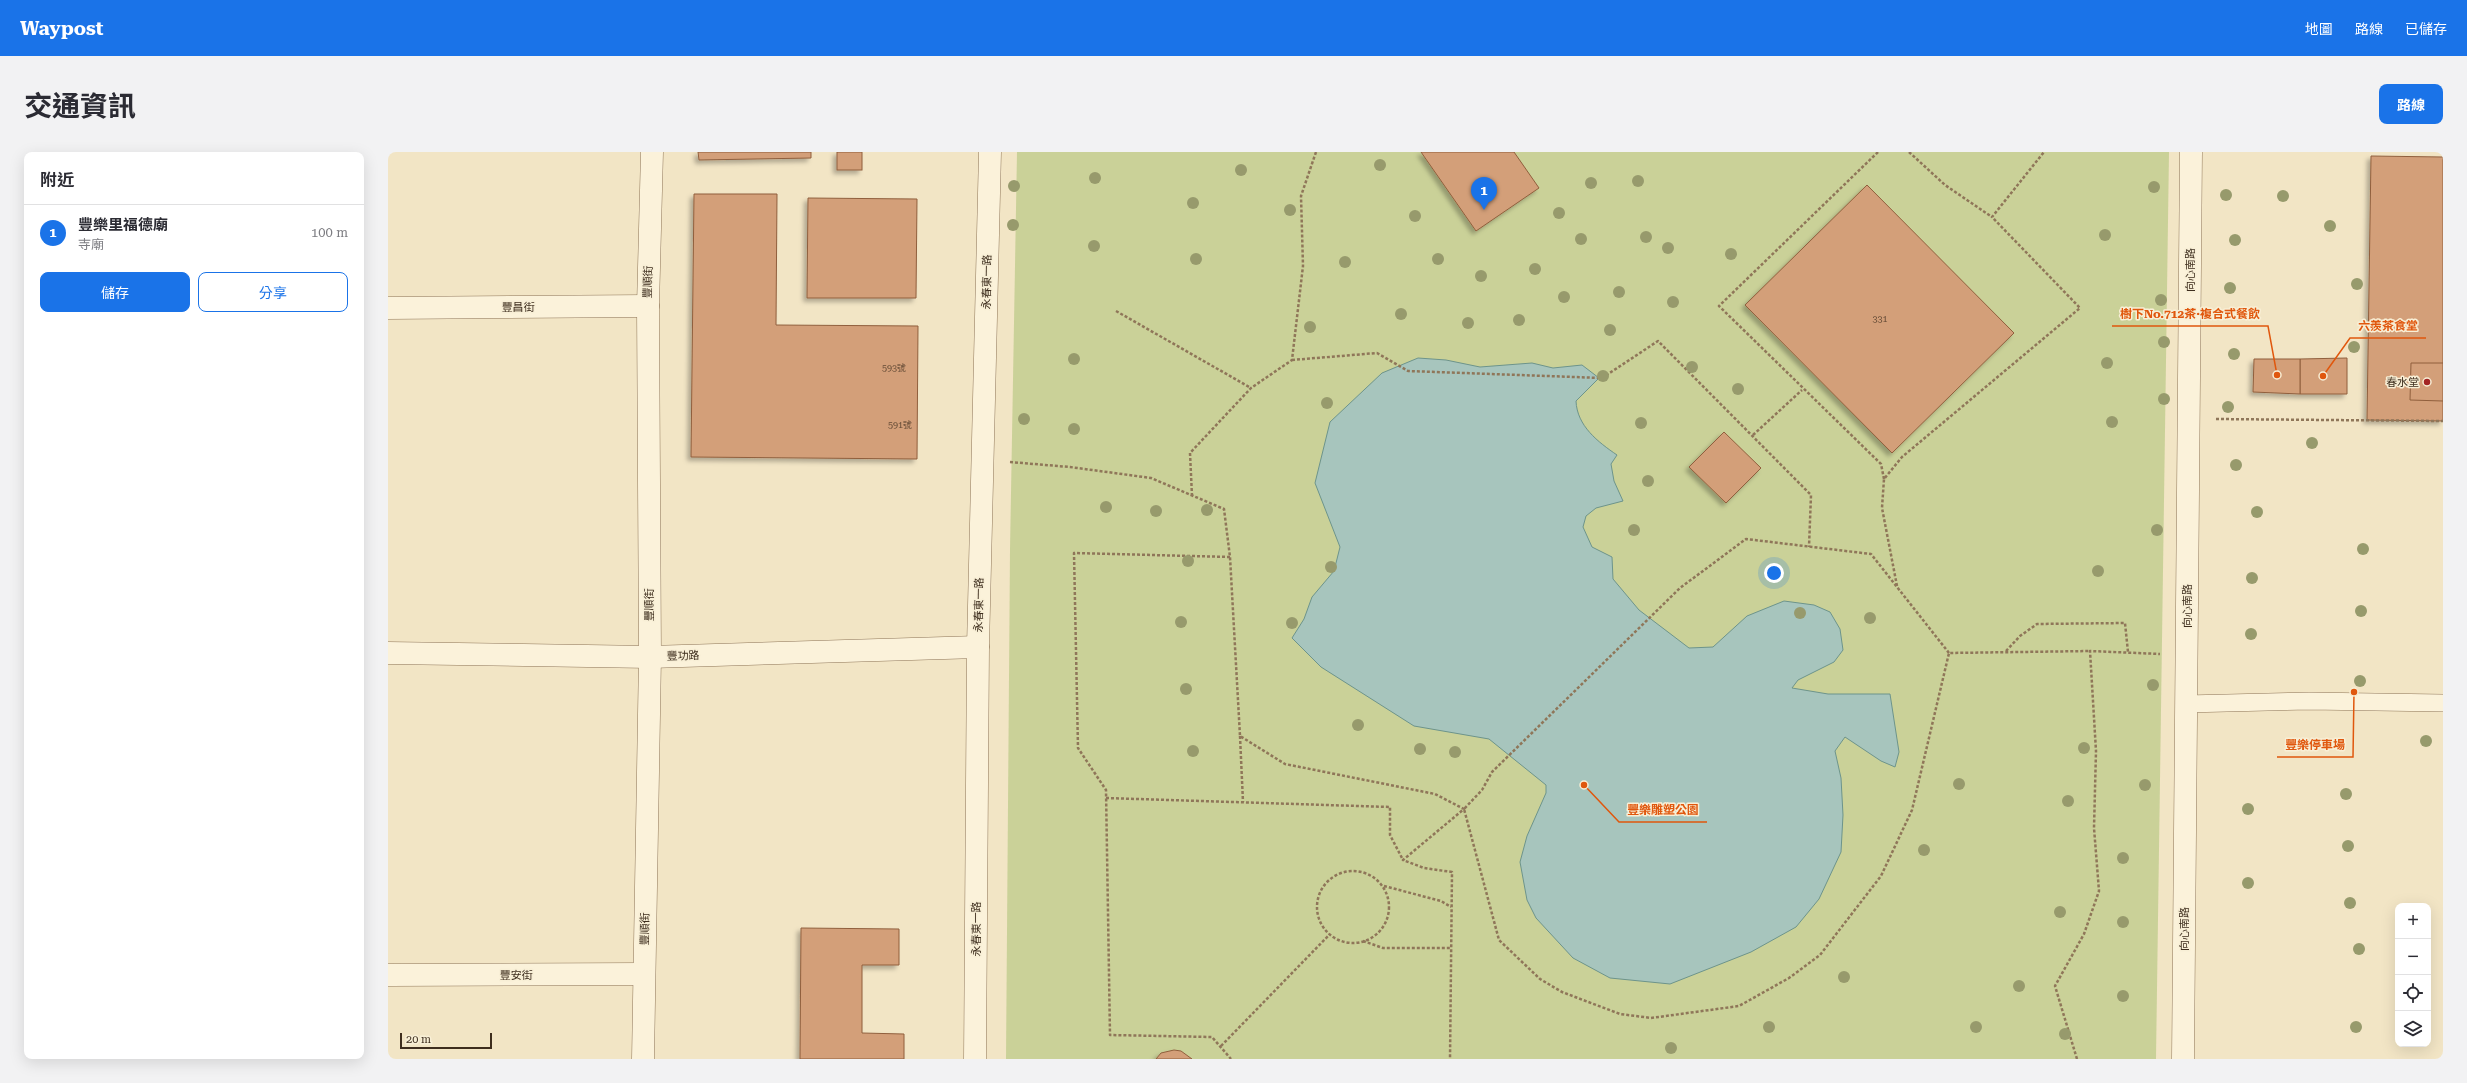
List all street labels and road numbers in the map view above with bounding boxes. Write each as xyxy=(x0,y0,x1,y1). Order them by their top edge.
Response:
street label: 向心南路 xyxy=(2184,248,2197,292)
street label: 永春東一路 xyxy=(980,254,994,310)
street label: 豐順街 xyxy=(641,265,655,299)
street label: 豐昌街 xyxy=(502,301,535,314)
street label: 永春東一路 xyxy=(972,577,986,633)
street label: 向心南路 xyxy=(2181,584,2194,628)
street label: 豐順街 xyxy=(643,589,656,622)
street label: 豐功路 xyxy=(666,649,700,663)
street label: 永春東一路 xyxy=(970,902,983,957)
street label: 向心南路 xyxy=(2178,907,2191,951)
street label: 豐順街 xyxy=(638,912,652,946)
street label: 豐安街 xyxy=(500,969,533,982)

